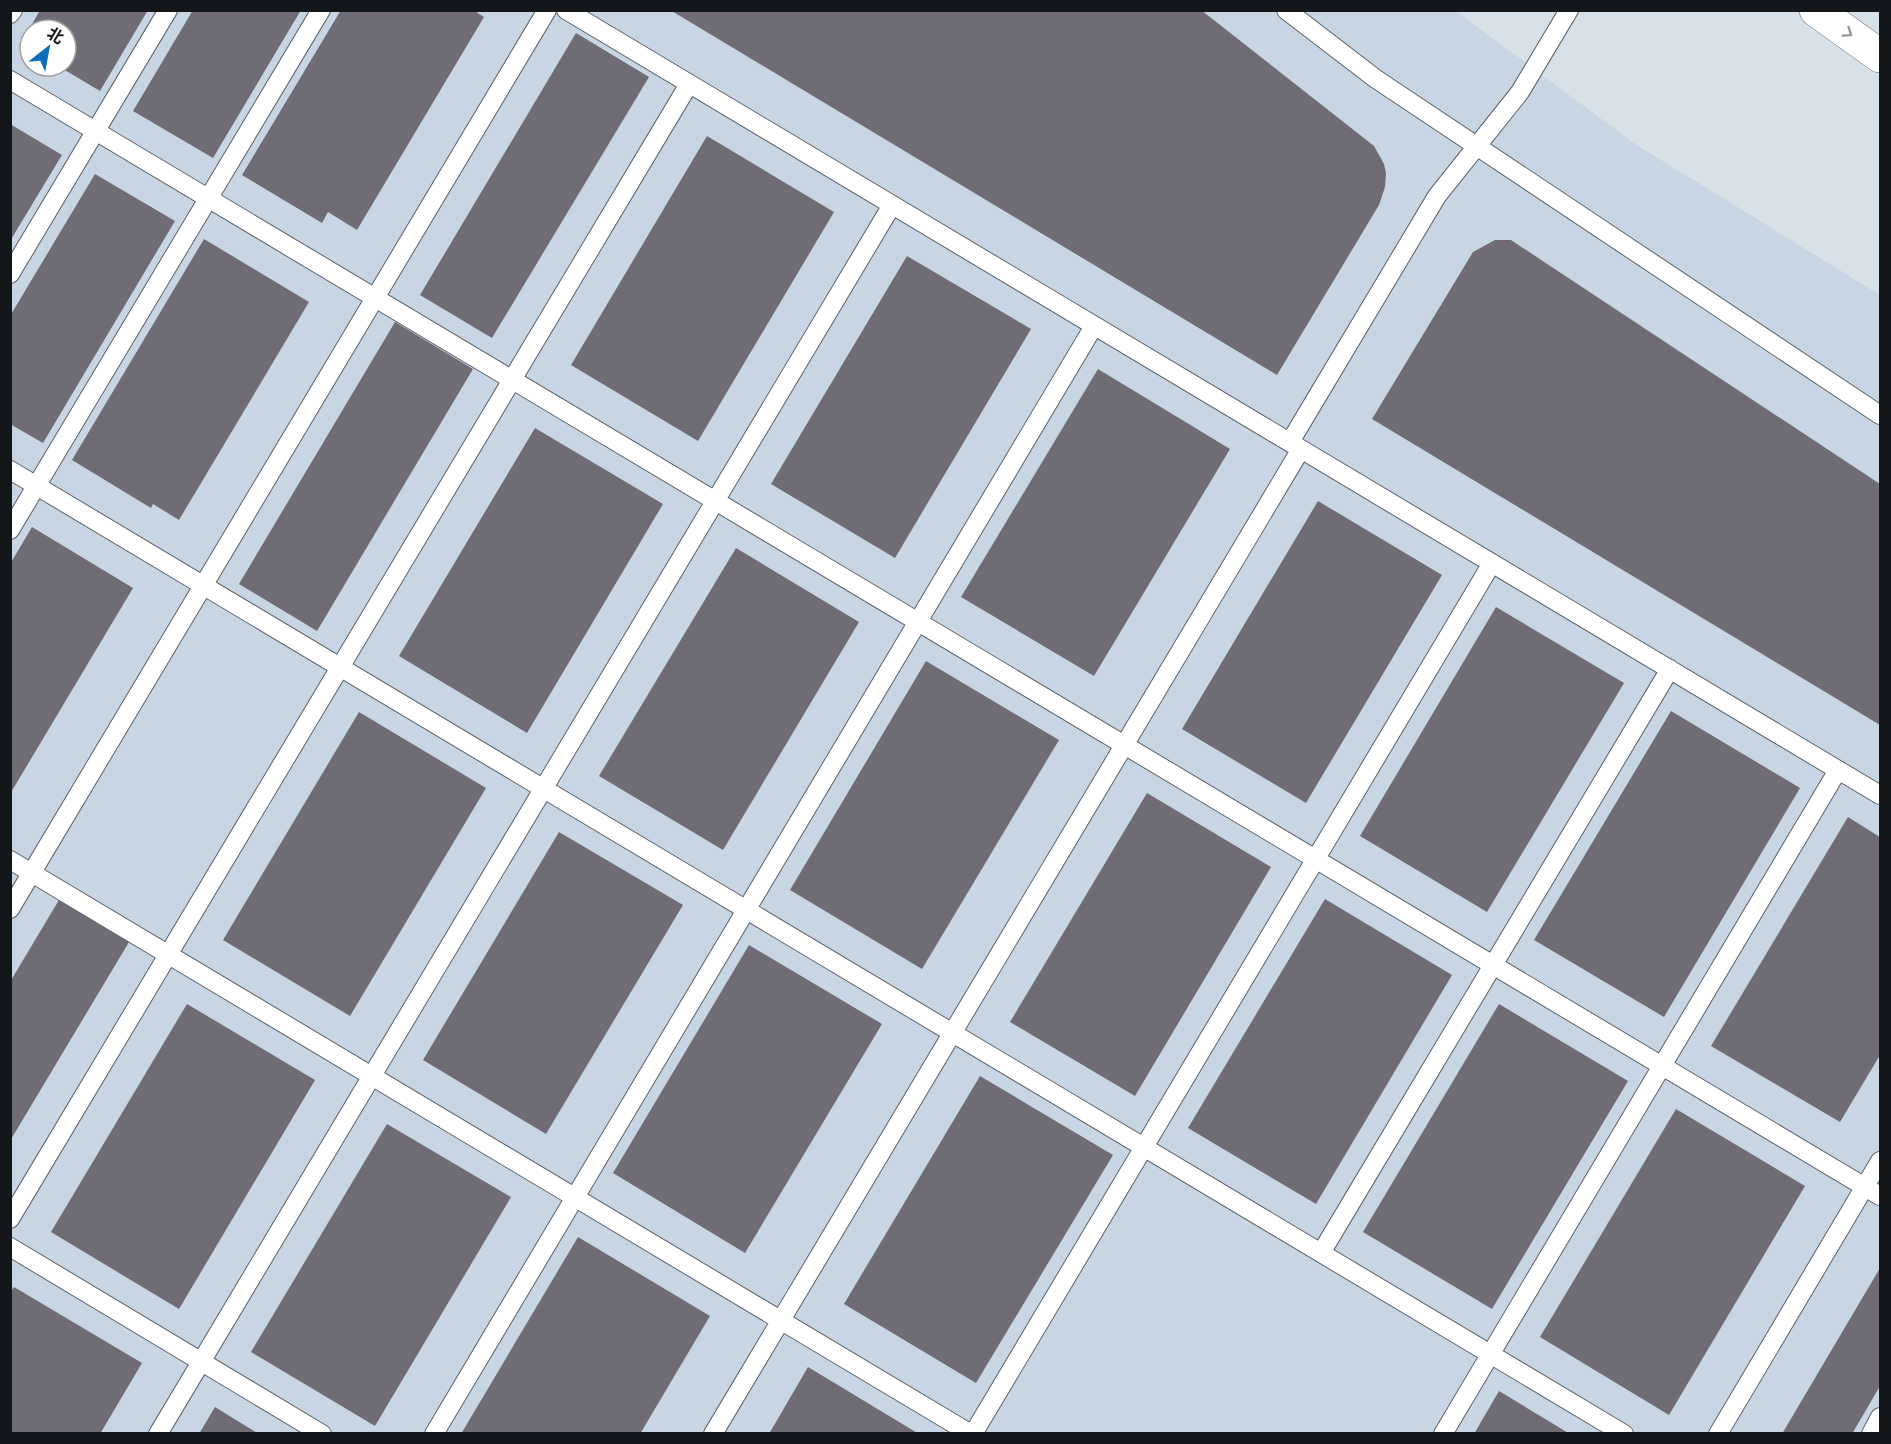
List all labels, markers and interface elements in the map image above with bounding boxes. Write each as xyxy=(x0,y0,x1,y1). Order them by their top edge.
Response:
north arrow xyxy=(18,18,78,78)
text: 北 xyxy=(43,20,69,49)
one-way arrow xyxy=(1842,26,1853,37)

